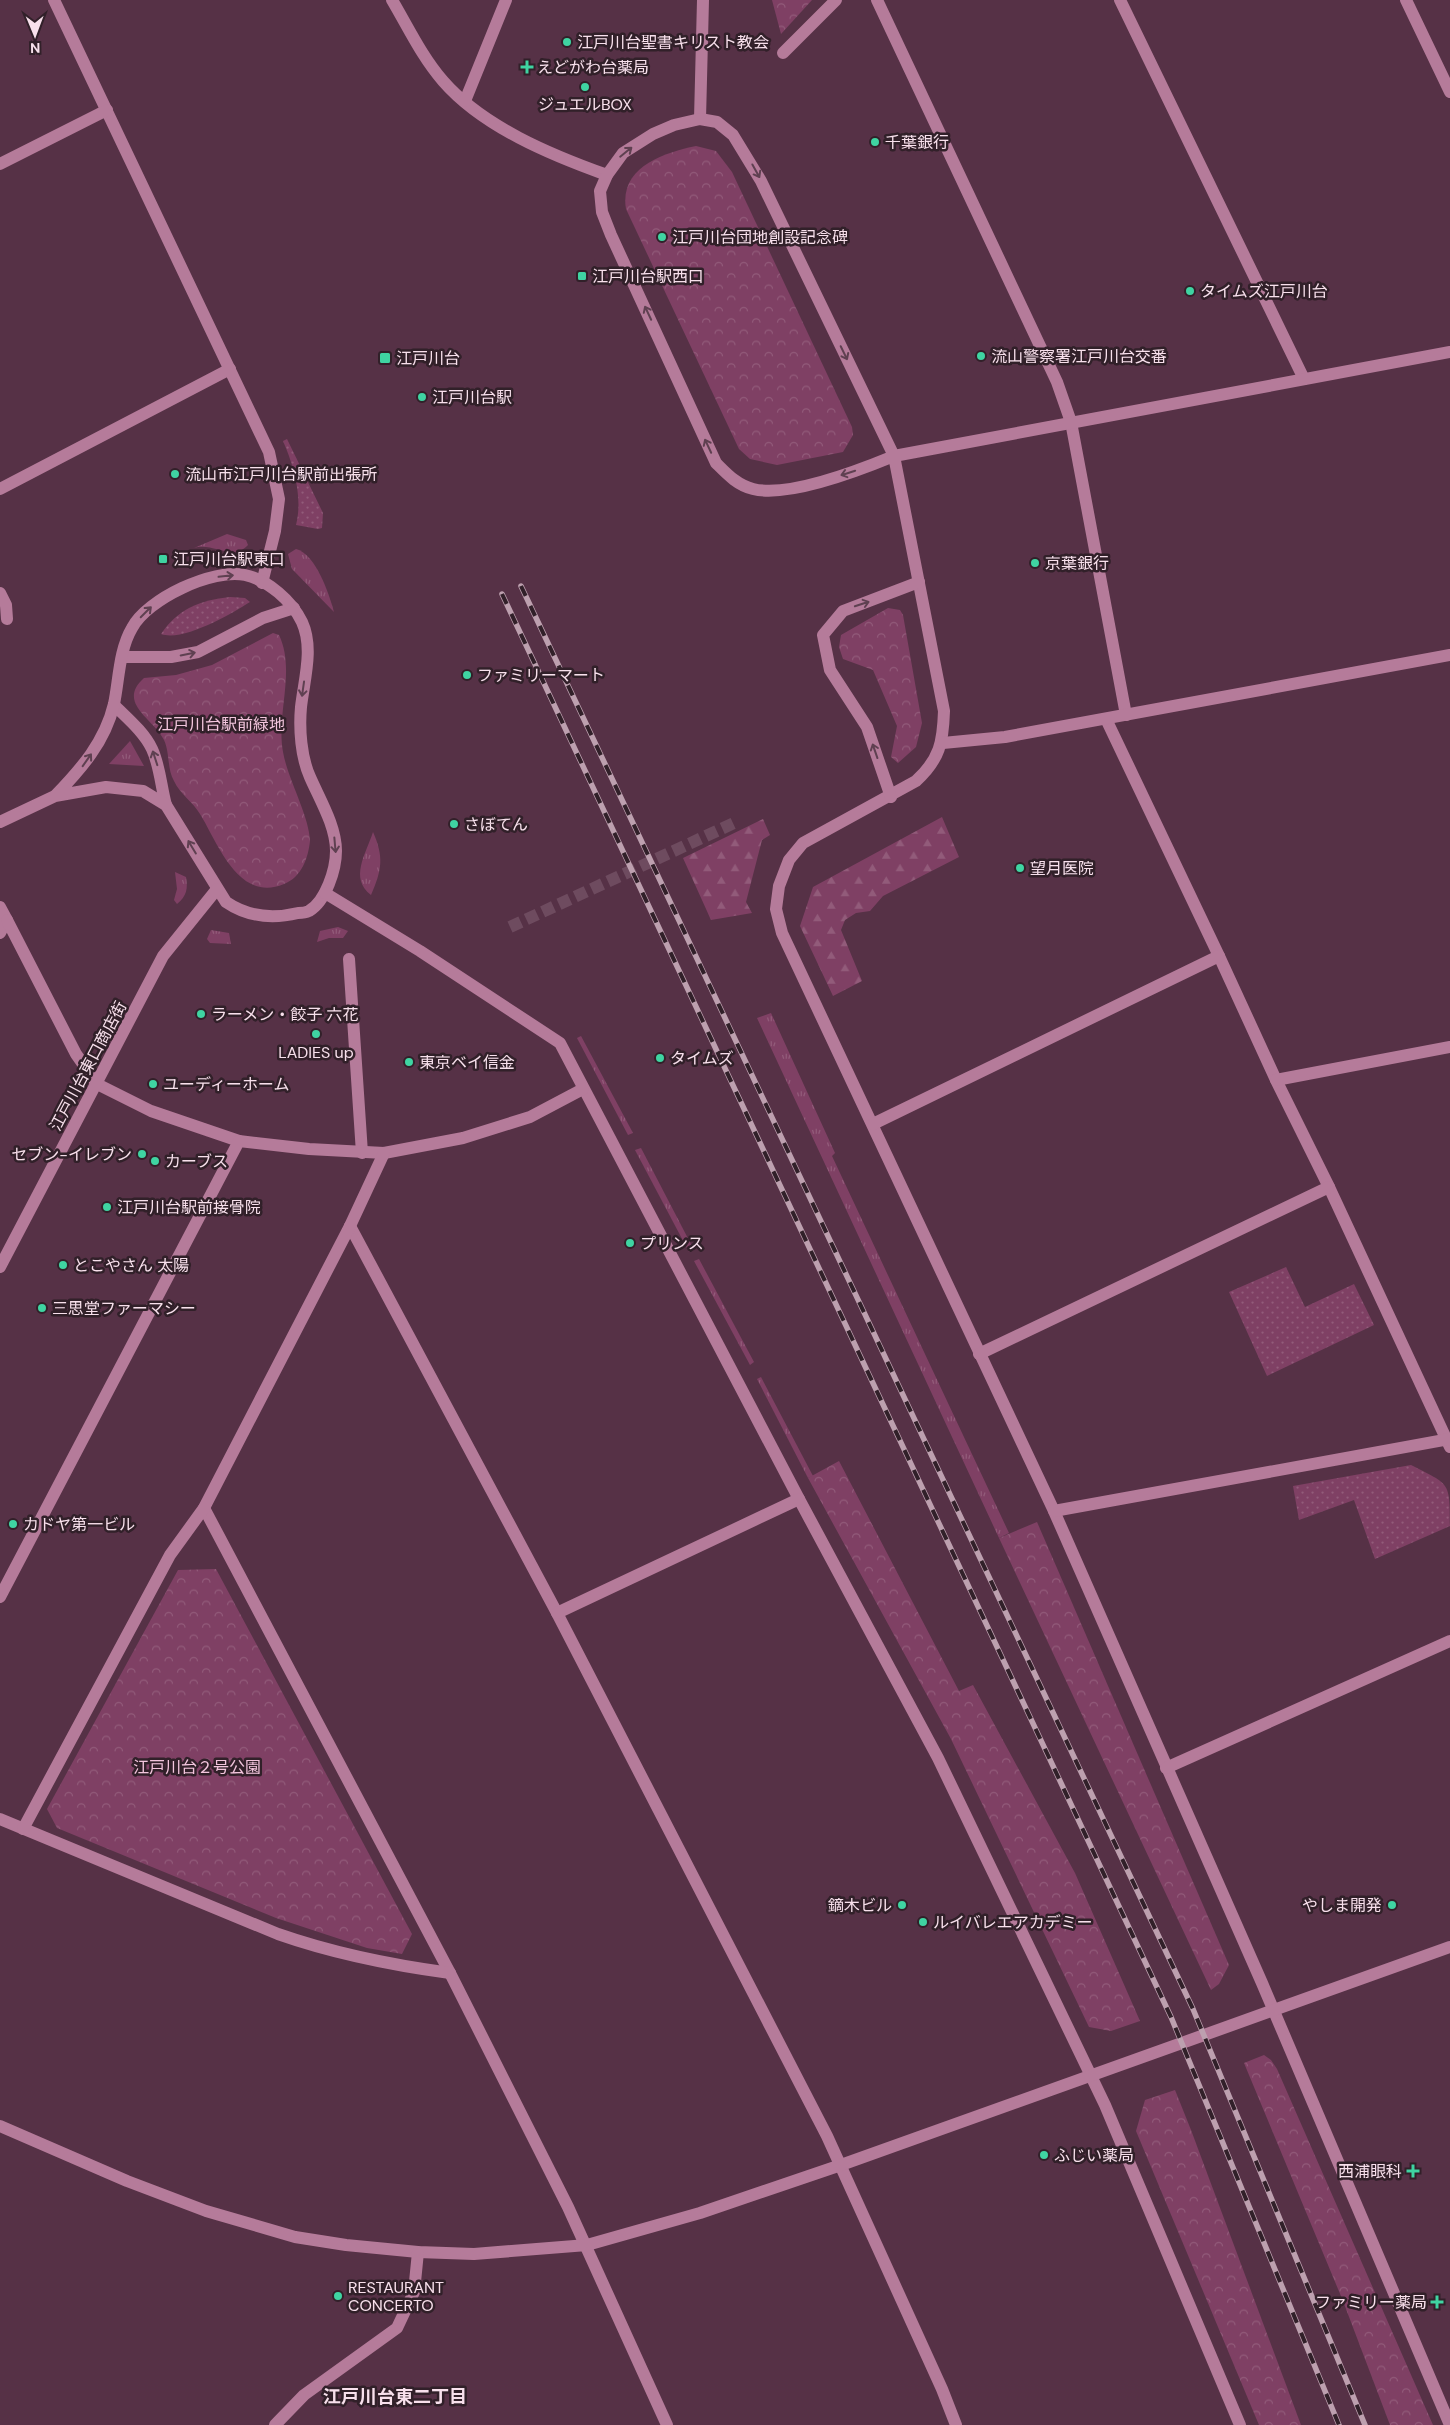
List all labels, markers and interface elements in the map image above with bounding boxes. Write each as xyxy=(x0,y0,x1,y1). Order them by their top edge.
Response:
north arrow xyxy=(10,10,60,60)
place label: 江戸川台聖書キリスト教会 xyxy=(577,32,769,53)
marker: 江戸川台聖書キリスト教会 xyxy=(561,36,573,48)
text: N xyxy=(30,39,40,57)
place label: えどがわ台薬局 xyxy=(537,57,649,78)
marker: えどがわ台薬局 xyxy=(521,61,533,73)
marker: ジュエルBOX xyxy=(579,81,591,93)
place label: ジュエルBOX xyxy=(538,94,632,115)
place label: 千葉銀行 xyxy=(885,132,949,153)
marker: 千葉銀行 xyxy=(869,136,881,148)
one-way arrow xyxy=(620,147,633,158)
one-way arrow xyxy=(751,163,761,177)
place label: 江戸川台団地創設記念碑 xyxy=(672,227,848,248)
marker: 江戸川台団地創設記念碑 xyxy=(656,231,668,243)
place label: 江戸川台駅西口 xyxy=(592,266,704,287)
marker: 江戸川台駅西口 xyxy=(576,270,588,282)
place label: タイムズ江戸川台 xyxy=(1200,281,1328,302)
marker: タイムズ江戸川台 xyxy=(1184,285,1196,297)
one-way arrow xyxy=(642,306,652,321)
one-way arrow xyxy=(840,345,849,360)
place label: 流山警察署江戸川台交番 xyxy=(991,346,1167,367)
place label: 江戸川台 xyxy=(396,348,460,369)
marker: 流山警察署江戸川台交番 xyxy=(975,350,987,362)
marker: 江戸川台 xyxy=(378,351,392,365)
place label: 江戸川台駅 xyxy=(432,387,512,408)
marker: 江戸川台駅 xyxy=(416,391,428,403)
one-way arrow xyxy=(703,439,712,454)
place label: 流山市江戸川台駅前出張所 xyxy=(185,464,377,485)
marker: 流山市江戸川台駅前出張所 xyxy=(169,468,181,480)
one-way arrow xyxy=(841,469,856,478)
place label: 江戸川台駅東口 xyxy=(173,549,285,570)
marker: 江戸川台駅東口 xyxy=(157,553,169,565)
place label: 京葉銀行 xyxy=(1045,553,1109,574)
marker: 京葉銀行 xyxy=(1029,557,1041,569)
one-way arrow xyxy=(218,571,234,581)
one-way arrow xyxy=(854,599,870,609)
one-way arrow xyxy=(140,606,152,618)
one-way arrow xyxy=(179,648,195,658)
place label: ファミリーマート xyxy=(477,665,605,686)
marker: ファミリーマート xyxy=(461,669,473,681)
one-way arrow xyxy=(298,681,308,697)
park label: 江戸川台駅前緑地 xyxy=(157,714,285,735)
one-way arrow xyxy=(870,743,879,759)
one-way arrow xyxy=(150,750,160,766)
one-way arrow xyxy=(82,753,92,767)
place label: さぼてん xyxy=(464,814,528,835)
marker: さぼてん xyxy=(448,818,460,830)
one-way arrow xyxy=(330,837,340,853)
one-way arrow xyxy=(186,841,196,855)
place label: 望月医院 xyxy=(1030,858,1094,879)
marker: 望月医院 xyxy=(1014,862,1026,874)
street label: 江戸川台東口商店街 xyxy=(45,997,131,1135)
place label: ラーメン・餃子 六花 xyxy=(211,1004,359,1025)
marker: ラーメン・餃子 六花 xyxy=(195,1008,207,1020)
marker: LADIES up xyxy=(310,1028,322,1040)
place label: LADIES up xyxy=(278,1042,354,1063)
place label: タイムズ xyxy=(670,1048,734,1069)
place label: 東京ベイ信金 xyxy=(419,1052,515,1073)
marker: タイムズ xyxy=(654,1052,666,1064)
marker: 東京ベイ信金 xyxy=(403,1056,415,1068)
place label: ユーディーホーム xyxy=(163,1074,289,1095)
marker: ユーディーホーム xyxy=(147,1078,159,1090)
place label: セブン-イレブン xyxy=(11,1144,132,1165)
marker: セブン-イレブン xyxy=(136,1148,148,1160)
place label: カーブス xyxy=(165,1151,228,1172)
marker: カーブス xyxy=(149,1155,161,1167)
place label: 江戸川台駅前接骨院 xyxy=(117,1197,261,1218)
marker: 江戸川台駅前接骨院 xyxy=(101,1201,113,1213)
place label: プリンス xyxy=(640,1233,704,1254)
marker: プリンス xyxy=(624,1237,636,1249)
place label: とこやさん 太陽 xyxy=(73,1255,189,1276)
marker: とこやさん 太陽 xyxy=(57,1259,69,1271)
place label: 三思堂ファーマシー xyxy=(52,1298,196,1319)
marker: 三思堂ファーマシー xyxy=(36,1302,48,1314)
place label: カドヤ第一ビル xyxy=(23,1514,135,1535)
marker: カドヤ第一ビル xyxy=(7,1518,19,1530)
park label: 江戸川台２号公園 xyxy=(133,1757,261,1778)
place label: 鏑木ビル xyxy=(828,1895,892,1916)
place label: やしま開発 xyxy=(1302,1895,1382,1916)
marker: 鏑木ビル xyxy=(896,1899,908,1911)
marker: やしま開発 xyxy=(1386,1899,1398,1911)
place label: ルイバレエアカデミー xyxy=(933,1912,1093,1933)
marker: ルイバレエアカデミー xyxy=(917,1916,929,1928)
place label: ふじい薬局 xyxy=(1054,2145,1134,2166)
marker: ふじい薬局 xyxy=(1038,2149,1050,2161)
place label: 西浦眼科 xyxy=(1338,2161,1402,2182)
marker: 西浦眼科 xyxy=(1406,2164,1420,2178)
place label: RESTAURANT CONCERTO xyxy=(348,2277,444,2316)
marker: RESTAURANT CONCERTO xyxy=(332,2290,344,2302)
place label: ファミリー薬局 xyxy=(1315,2292,1427,2313)
marker: ファミリー薬局 xyxy=(1431,2296,1443,2308)
district label: 江戸川台東二丁目 xyxy=(323,2385,467,2409)

